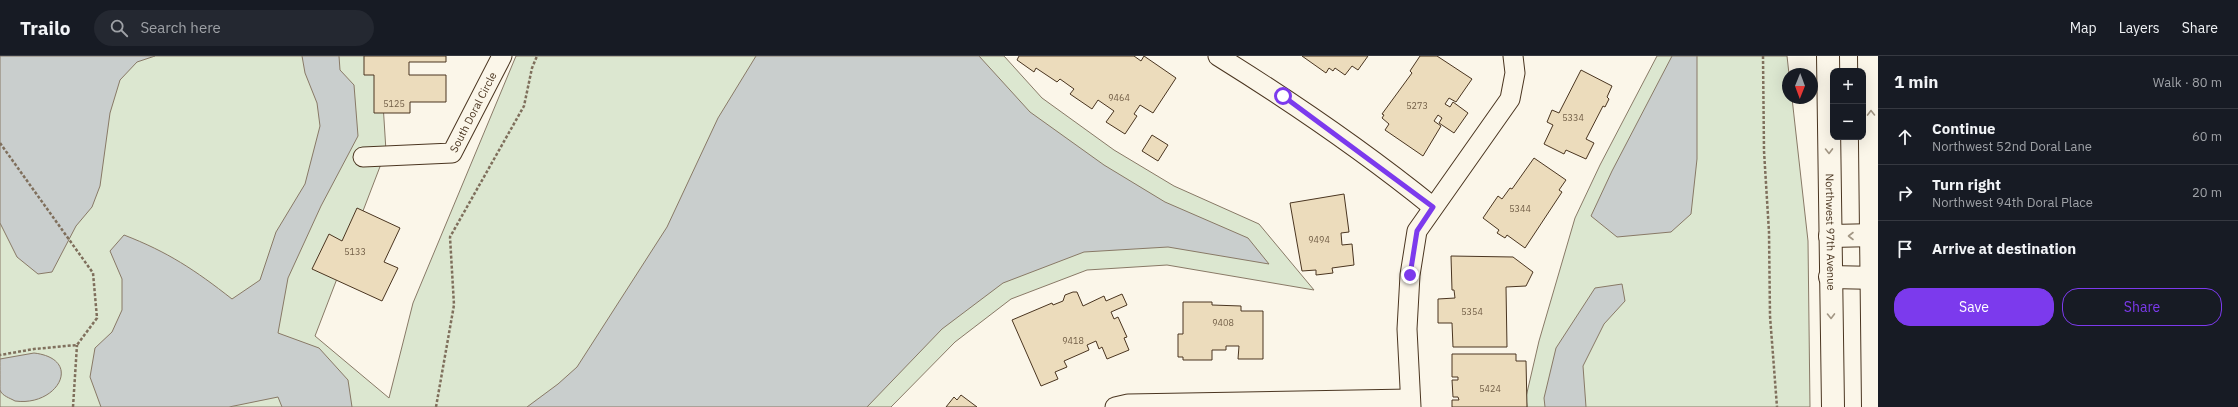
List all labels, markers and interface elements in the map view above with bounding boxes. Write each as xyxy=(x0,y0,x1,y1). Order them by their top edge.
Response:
search box xyxy=(94,10,374,46)
text: Trailo xyxy=(20,16,70,40)
icon: search xyxy=(108,17,130,39)
text: Search here xyxy=(140,18,221,37)
text: Map xyxy=(2070,19,2097,37)
text: Layers xyxy=(2119,19,2160,37)
text: Share xyxy=(2182,19,2218,37)
north arrow xyxy=(1782,68,1818,104)
map controls xyxy=(1830,68,1866,140)
button: + xyxy=(1830,68,1866,104)
street label: South Doral Circle xyxy=(446,70,500,155)
text: 1 min xyxy=(1894,71,1938,93)
text: Walk · 80 m xyxy=(2153,74,2222,91)
route start xyxy=(1274,87,1292,105)
house number: 9464 xyxy=(1108,92,1130,103)
house number: 5125 xyxy=(383,98,405,109)
house number: 5273 xyxy=(1406,100,1428,111)
button: − xyxy=(1830,104,1866,140)
one-way arrow xyxy=(1866,110,1875,116)
house number: 5334 xyxy=(1562,112,1584,123)
text: Continue xyxy=(1932,119,1996,138)
icon: ahead xyxy=(1894,126,1916,148)
text: 60 m xyxy=(2192,128,2222,145)
text: Northwest 52nd Doral Lane xyxy=(1932,138,2092,155)
one-way arrow xyxy=(1825,148,1833,154)
street label: Northwest 97th Avenue xyxy=(1823,173,1838,291)
text: Turn right xyxy=(1932,175,2001,194)
icon: right xyxy=(1894,182,1916,204)
text: 20 m xyxy=(2192,184,2222,201)
text: Northwest 94th Doral Place xyxy=(1932,194,2093,211)
house number: 5344 xyxy=(1509,203,1531,214)
one-way arrow xyxy=(1848,232,1854,240)
house number: 9494 xyxy=(1308,234,1330,245)
icon: arrive xyxy=(1894,238,1916,260)
text: Arrive at destination xyxy=(1932,239,2076,258)
house number: 5133 xyxy=(344,246,366,257)
route end xyxy=(1401,266,1419,284)
button: Save xyxy=(1894,288,2054,326)
button: Share xyxy=(2062,288,2222,326)
house number: 5354 xyxy=(1461,306,1483,317)
one-way arrow xyxy=(1827,313,1835,319)
house number: 9408 xyxy=(1212,317,1234,328)
house number: 9418 xyxy=(1062,335,1084,346)
house number: 5424 xyxy=(1479,383,1501,394)

